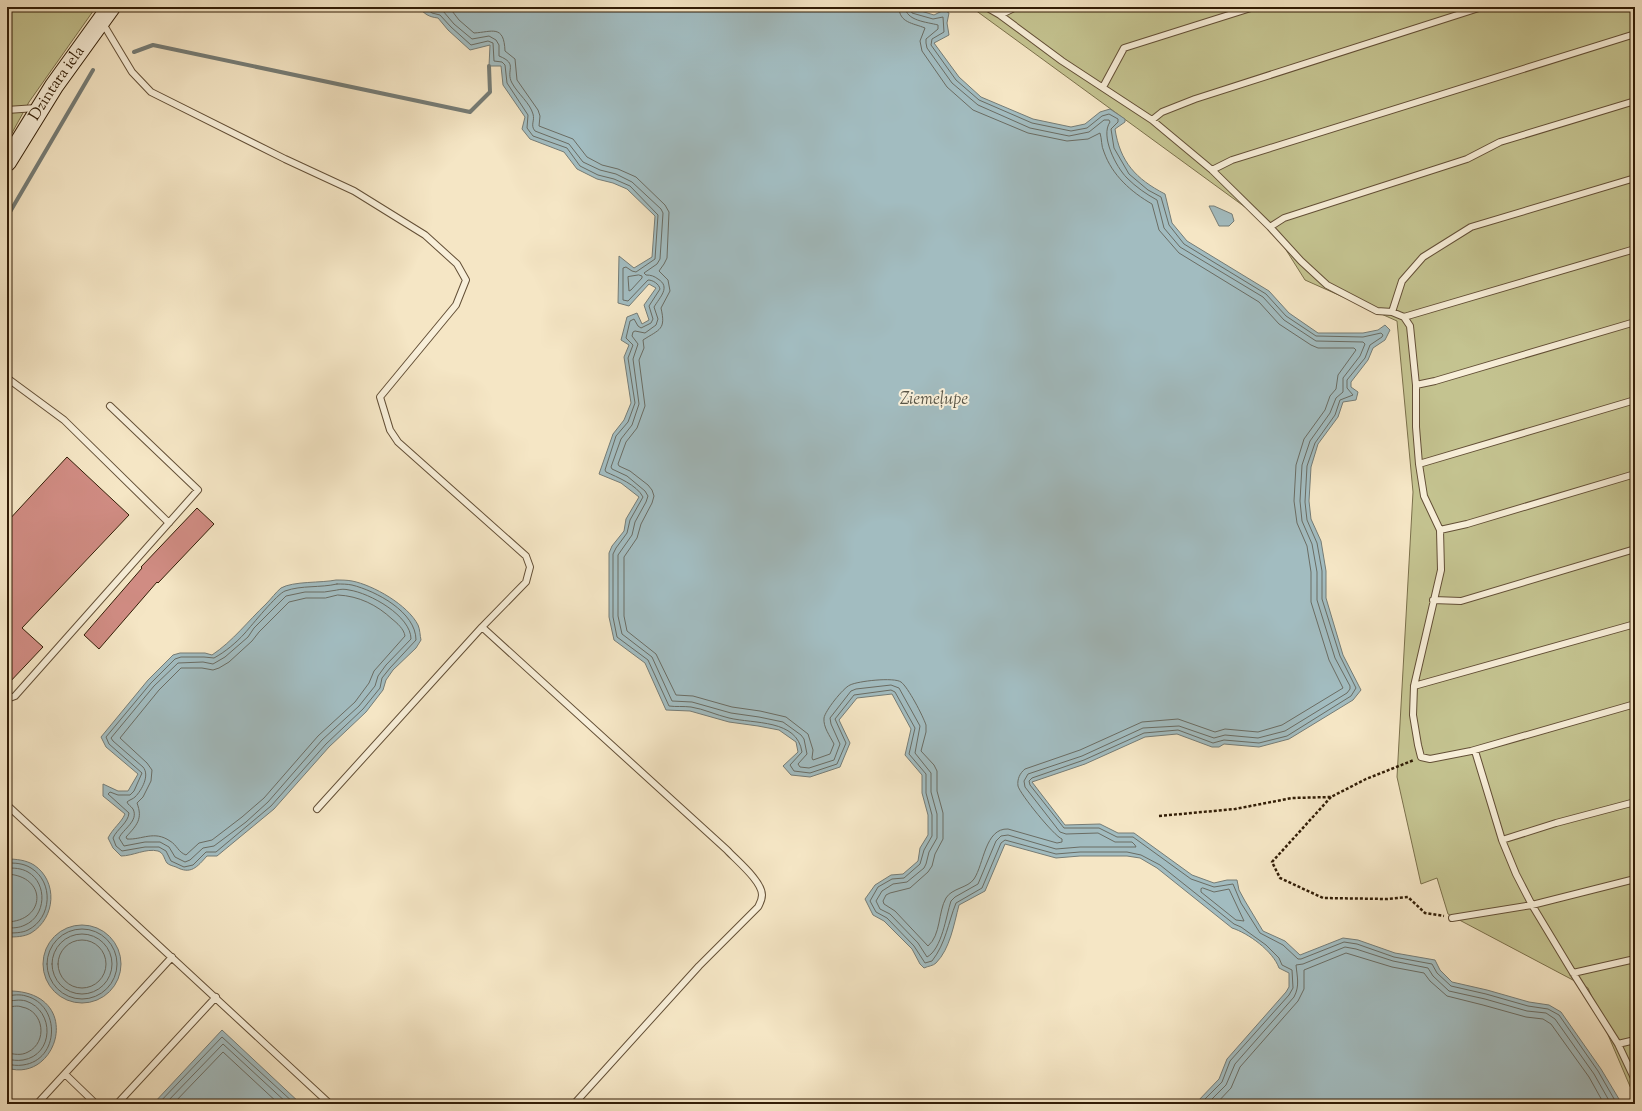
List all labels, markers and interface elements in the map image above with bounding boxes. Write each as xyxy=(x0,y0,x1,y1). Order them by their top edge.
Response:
street label: Dzintara iela xyxy=(24,41,91,125)
water label: Ziemeļupe xyxy=(900,388,968,412)

